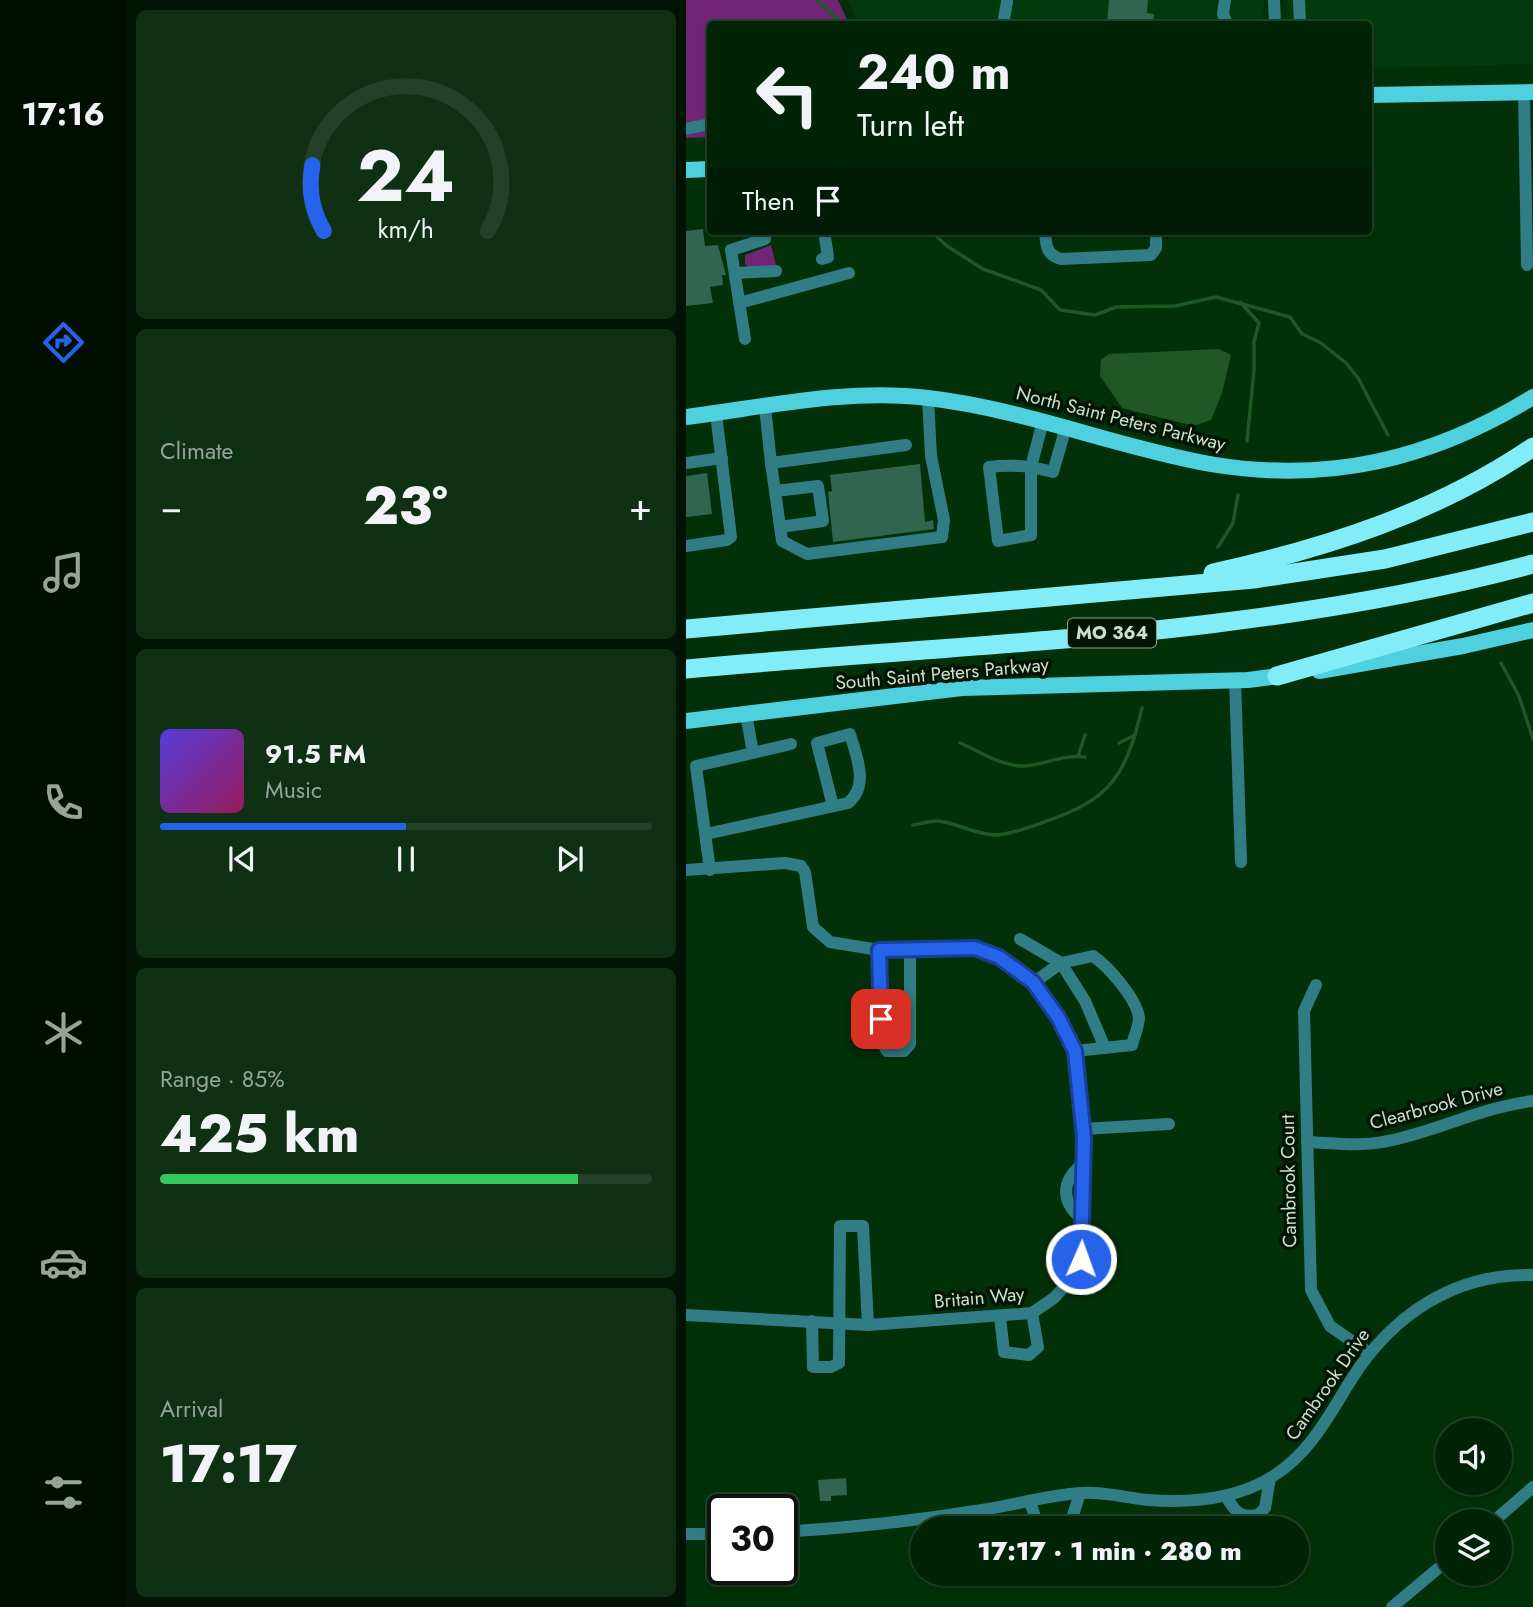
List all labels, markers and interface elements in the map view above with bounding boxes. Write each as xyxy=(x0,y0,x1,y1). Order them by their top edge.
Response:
text: 240 m xyxy=(857,37,1011,107)
icon: left xyxy=(742,49,833,140)
text: 17:16 xyxy=(21,91,105,137)
text: Turn left xyxy=(857,102,964,148)
text: 24 xyxy=(357,123,455,228)
text: Then xyxy=(742,182,795,220)
icon: arrive xyxy=(809,182,847,220)
text: km/h xyxy=(378,211,434,247)
icon: directions xyxy=(39,318,88,367)
street label: North Saint Peters Parkway xyxy=(1013,379,1229,458)
text: Climate xyxy=(160,434,233,468)
text: 23° xyxy=(363,468,448,544)
text: − xyxy=(160,479,182,534)
text: + xyxy=(629,479,652,534)
icon: music xyxy=(39,548,88,597)
road number: MO 364 xyxy=(1068,618,1156,648)
street label: South Saint Peters Parkway xyxy=(834,651,1050,696)
text: 91.5 FM xyxy=(265,735,366,773)
text: Music xyxy=(265,773,322,807)
icon: phone xyxy=(39,778,88,827)
icon: previous xyxy=(223,840,261,878)
icon: pause xyxy=(387,840,425,878)
icon: next xyxy=(551,840,589,878)
pin xyxy=(851,989,911,1049)
icon: arrive xyxy=(862,1000,900,1038)
icon: climate xyxy=(39,1008,88,1057)
text: Range · 85% xyxy=(160,1062,284,1096)
street label: Clearbrook Drive xyxy=(1366,1075,1506,1136)
text: 425 km xyxy=(160,1096,359,1172)
street label: Cambrook Court xyxy=(1274,1114,1303,1248)
position arrow xyxy=(1044,1222,1118,1296)
icon: car xyxy=(39,1238,88,1287)
street label: Britain Way xyxy=(933,1280,1026,1315)
street label: Cambrook Drive xyxy=(1279,1323,1376,1446)
text: Arrival xyxy=(160,1392,223,1426)
map controls xyxy=(1435,1418,1512,1586)
button: sound xyxy=(1435,1418,1512,1495)
text: 17:17 xyxy=(160,1426,297,1502)
icon: filters xyxy=(39,1468,88,1517)
speed limit sign: 30 xyxy=(707,1494,798,1585)
button: layers xyxy=(1435,1509,1512,1586)
text: 17:17 · 1 min · 280 m xyxy=(977,1532,1242,1570)

